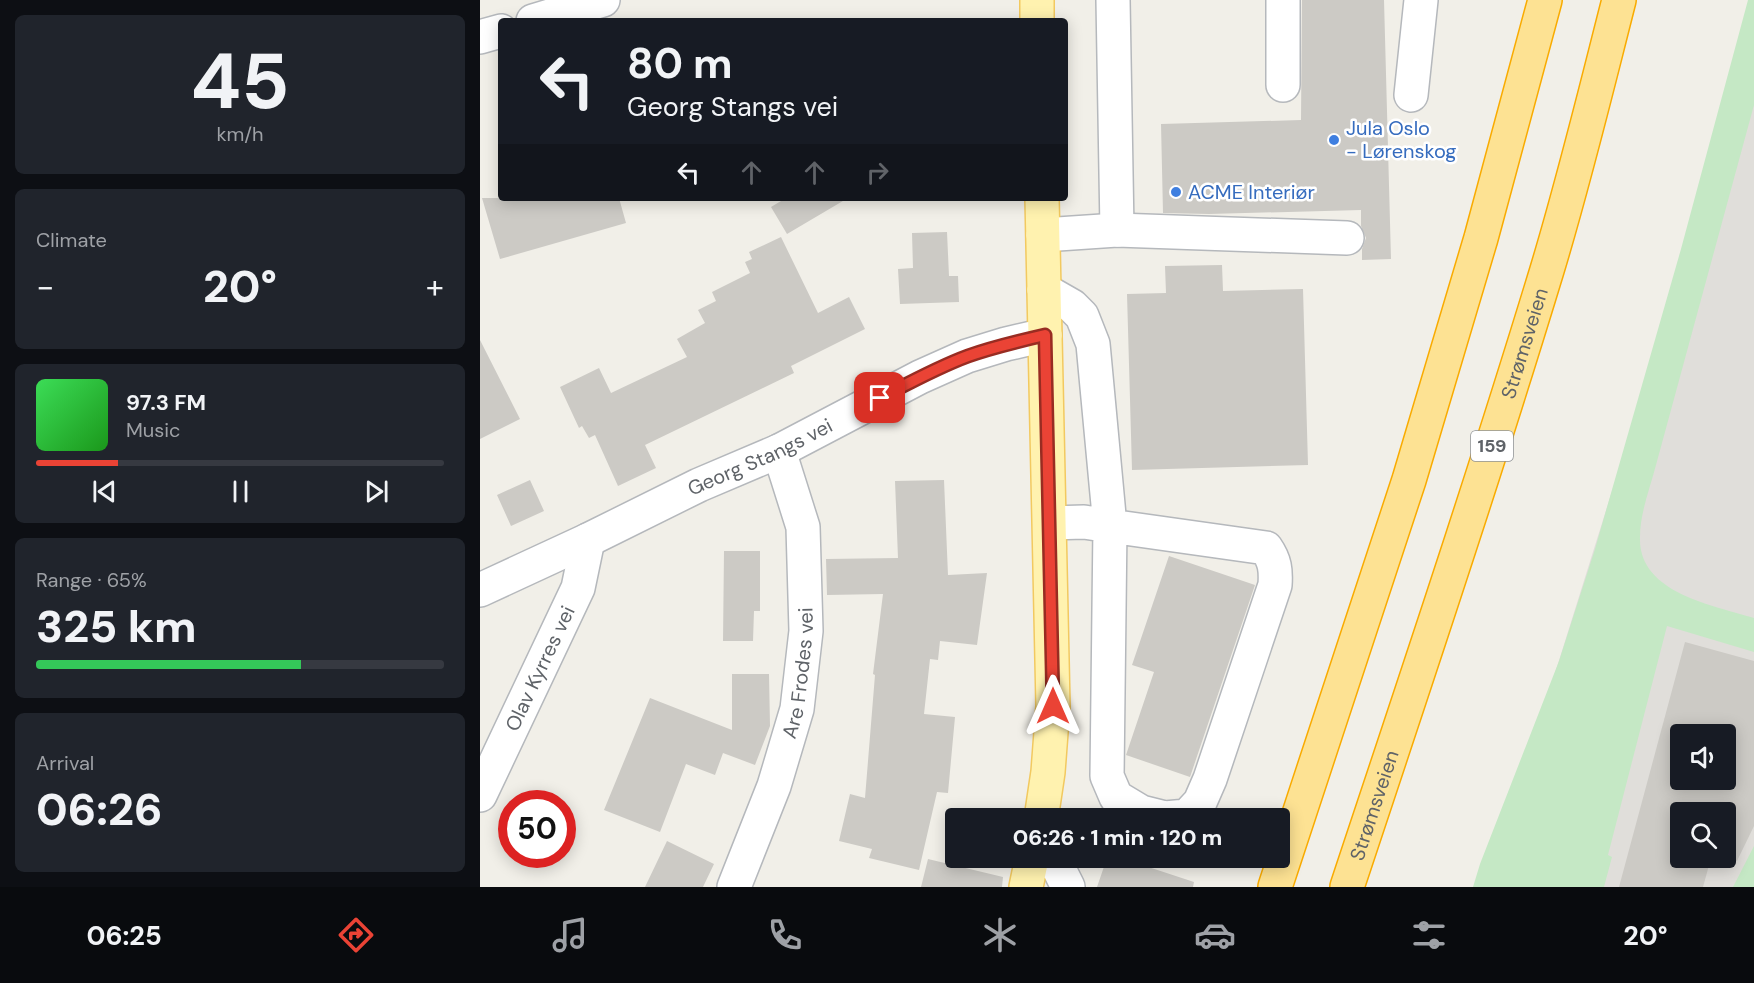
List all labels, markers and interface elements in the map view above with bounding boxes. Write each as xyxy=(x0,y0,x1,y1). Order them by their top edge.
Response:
text: 45 xyxy=(190,31,290,132)
text: 80 m xyxy=(627,36,733,91)
icon: left xyxy=(528,42,606,120)
text: Georg Stangs vei xyxy=(627,89,838,124)
place label: Jula Oslo - Lørenskog xyxy=(1346,115,1456,164)
text: km/h xyxy=(216,121,264,147)
marker: Jula Oslo - Lørenskog xyxy=(1327,133,1341,147)
icon: left xyxy=(672,156,705,189)
icon: ahead xyxy=(735,156,768,189)
icon: ahead xyxy=(798,156,831,189)
icon: right xyxy=(861,156,894,189)
place label: ACME Interiør xyxy=(1188,179,1315,205)
marker: ACME Interiør xyxy=(1169,185,1183,199)
text: Climate xyxy=(36,227,107,253)
text: 20° xyxy=(203,257,277,316)
text: − xyxy=(36,265,54,308)
text: + xyxy=(426,265,444,308)
street label: Strømsveien xyxy=(1495,285,1554,402)
pin xyxy=(854,372,905,423)
icon: arrive xyxy=(863,381,896,414)
text: 97.3 FM xyxy=(126,388,206,417)
street label: Georg Stangs vei xyxy=(683,412,837,502)
text: Music xyxy=(126,417,181,443)
road number: 159 xyxy=(1471,431,1513,461)
icon: previous xyxy=(88,475,121,508)
icon: pause xyxy=(224,475,257,508)
icon: next xyxy=(360,475,393,508)
text: Range · 65% xyxy=(36,567,147,593)
text: 325 km xyxy=(36,597,197,656)
street label: Olav Kyrres vei xyxy=(499,602,581,735)
street label: Are Frodes vei xyxy=(776,607,819,742)
position arrow xyxy=(1021,674,1085,738)
map controls xyxy=(1670,724,1736,868)
button: sound xyxy=(1670,724,1736,790)
street label: Strømsveien xyxy=(1344,747,1405,864)
text: Arrival xyxy=(36,750,94,776)
text: 06:26 xyxy=(36,780,163,839)
speed limit sign: 50 xyxy=(498,790,576,868)
button: search xyxy=(1670,802,1736,868)
text: 06:26 · 1 min · 120 m xyxy=(1013,823,1222,852)
icon: directions xyxy=(335,914,377,956)
icon: music xyxy=(549,914,591,956)
icon: phone xyxy=(764,914,806,956)
icon: climate xyxy=(979,914,1021,956)
icon: car xyxy=(1194,914,1236,956)
icon: filters xyxy=(1408,914,1450,956)
text: 06:25 xyxy=(86,918,162,953)
text: 20° xyxy=(1623,918,1668,953)

